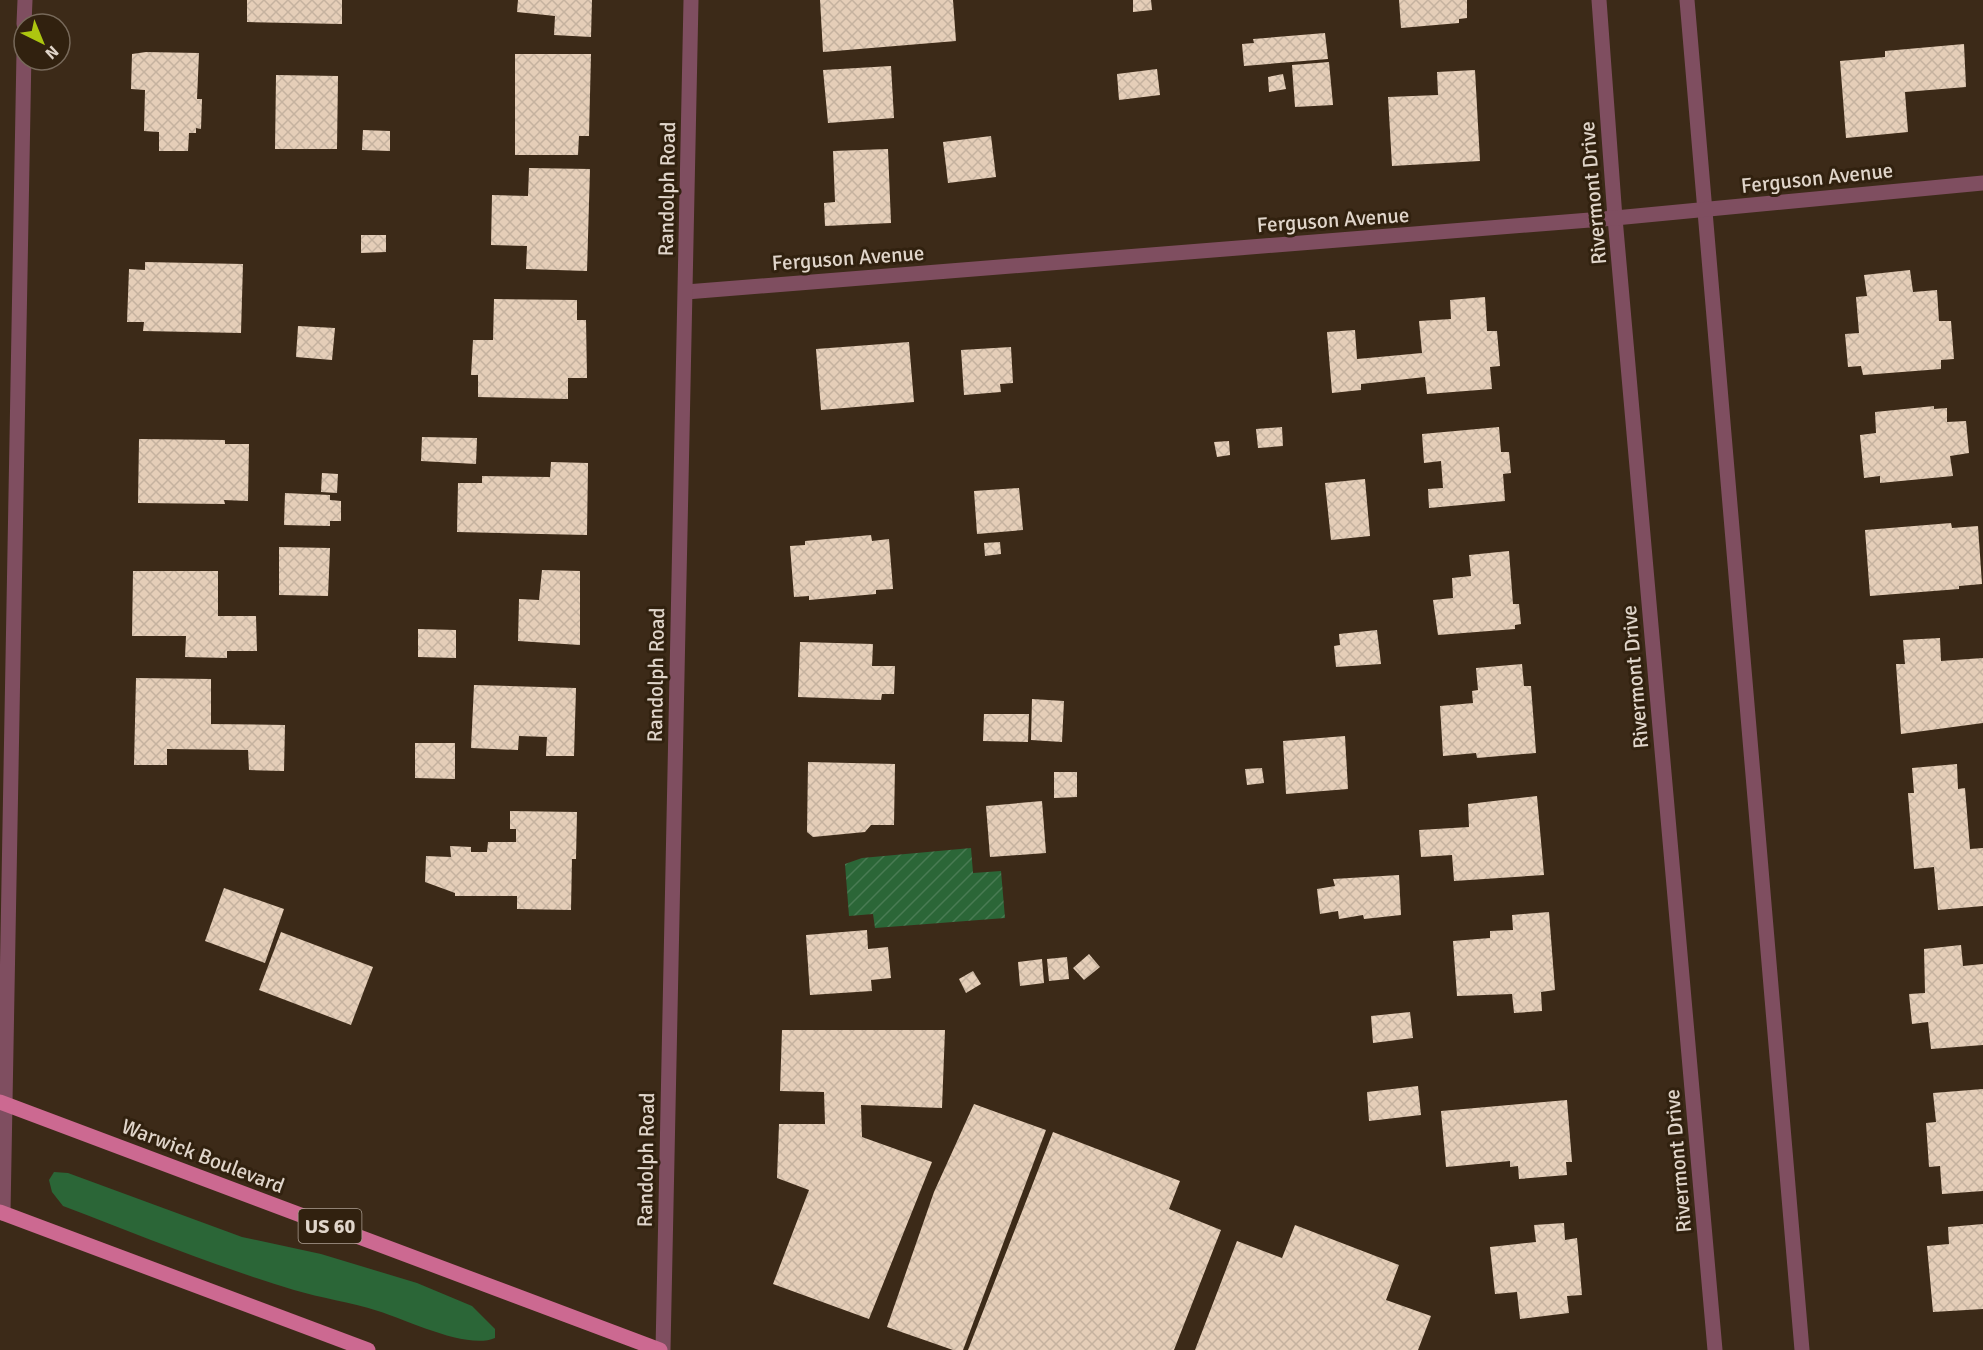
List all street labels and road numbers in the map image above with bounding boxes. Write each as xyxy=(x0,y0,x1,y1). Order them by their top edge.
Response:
street label: Rivermont Drive xyxy=(1574,120,1612,266)
street label: Randolph Road xyxy=(653,121,681,257)
street label: Ferguson Avenue xyxy=(1740,157,1894,199)
street label: Ferguson Avenue xyxy=(1256,202,1410,238)
street label: Ferguson Avenue xyxy=(771,240,925,276)
street label: Rivermont Drive xyxy=(1616,604,1654,750)
street label: Randolph Road xyxy=(642,607,670,743)
street label: Rivermont Drive xyxy=(1659,1088,1697,1234)
street label: Randolph Road xyxy=(632,1092,660,1228)
street label: Warwick Boulevard xyxy=(118,1113,288,1199)
road number: US 60 xyxy=(298,1209,362,1243)

